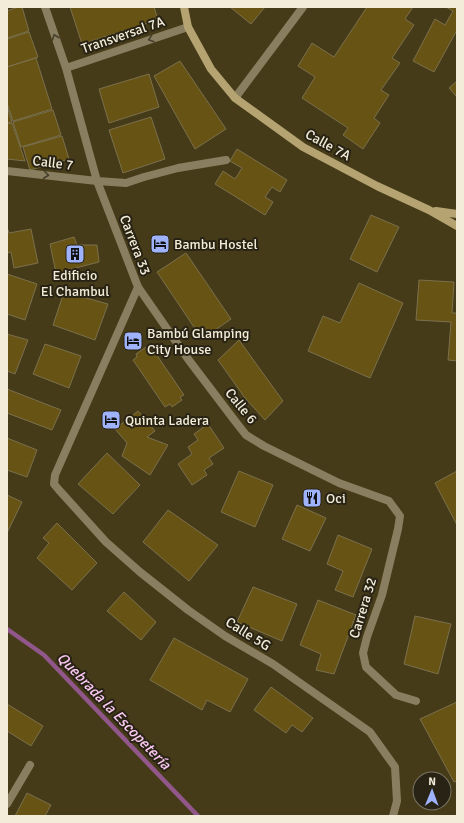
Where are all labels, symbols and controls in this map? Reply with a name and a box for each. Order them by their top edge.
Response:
street label: Transversal 7A [79,13,167,57]
one-way arrow [52,34,60,41]
one-way arrow [148,34,155,43]
street label: Calle 7A [302,126,354,165]
street label: Calle 7 [32,152,74,174]
one-way arrow [43,170,49,179]
street label: Carrera 33 [116,213,154,277]
hotel icon: Bambu Hostel [149,233,171,255]
place label: Bambu Hostel [174,236,258,253]
building icon: Edificio El Chambul [64,243,86,265]
place label: Edificio El Chambul [41,267,109,300]
place label: Bambú Glamping City House [147,325,249,358]
hotel icon: Bambú Glamping City House [122,330,144,352]
street label: Calle 6 [221,385,261,427]
hotel icon: Quinta Ladera [100,409,122,431]
place label: Quinta Ladera [125,412,209,429]
restaurant icon: Oci [301,487,323,509]
place label: Oci [326,490,346,507]
street label: Carrera 32 [346,575,380,641]
street label: Calle 5G [222,614,274,654]
water label: Quebrada la Escopetería [53,649,175,774]
north arrow [412,771,452,811]
text: N [428,775,436,788]

